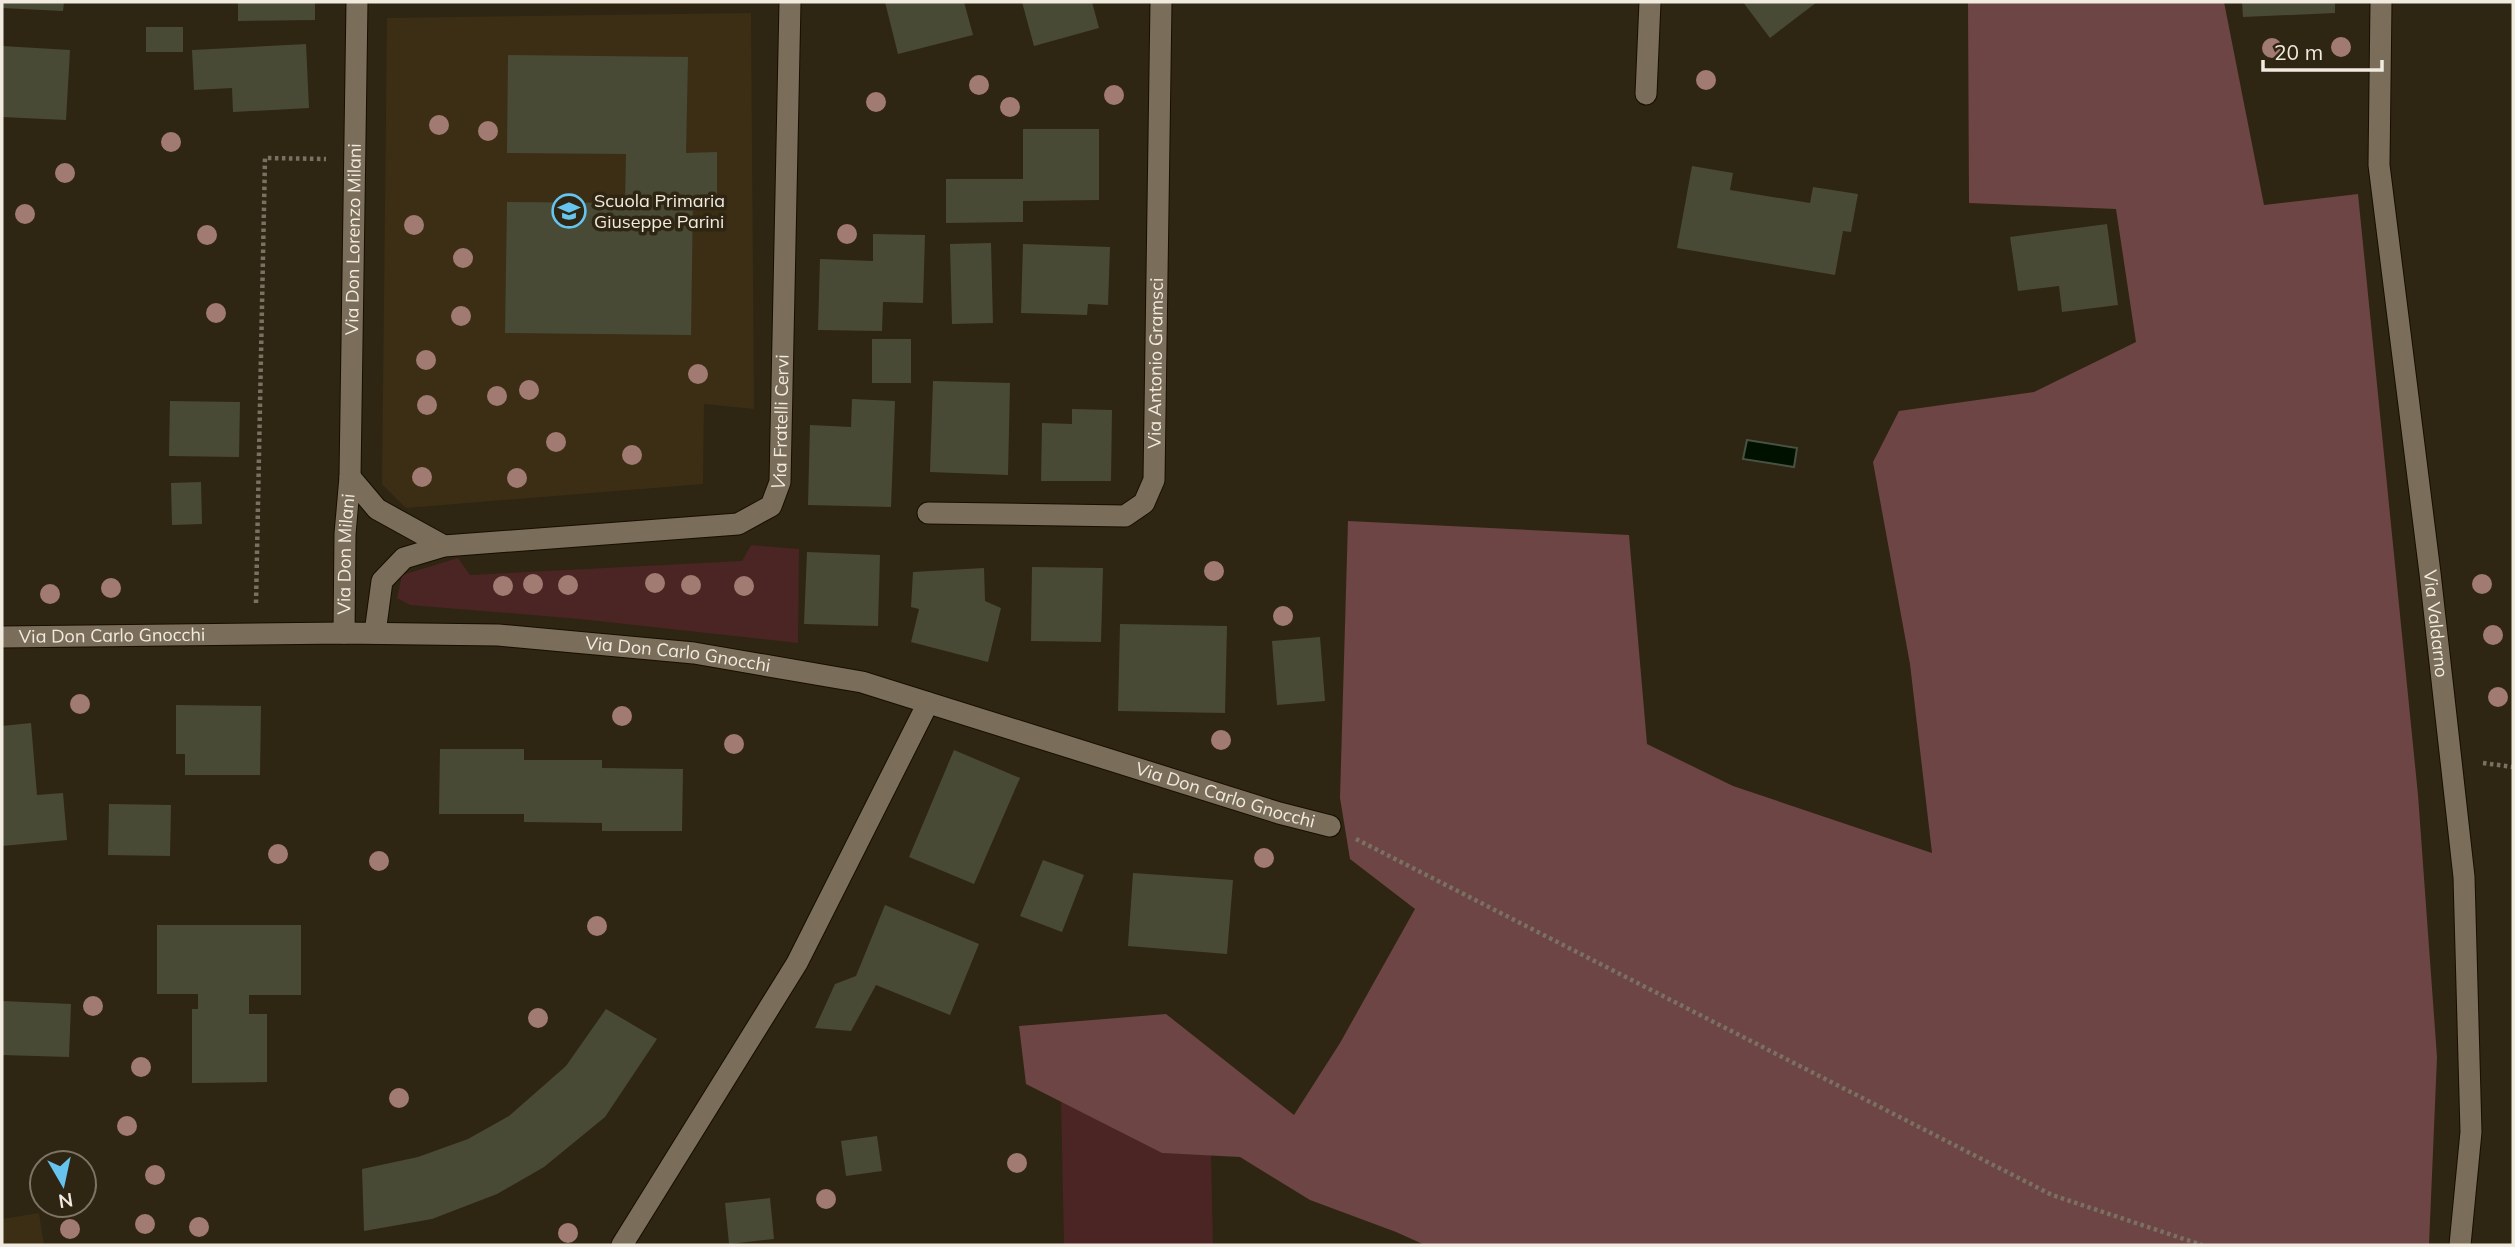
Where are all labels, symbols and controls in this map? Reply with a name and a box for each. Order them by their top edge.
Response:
scale bar [2263,28,2382,72]
text: 20 m [2274,39,2323,65]
street label: Via Don Lorenzo Milani [340,143,366,335]
place label: Scuola Primaria Giuseppe Parini [594,189,725,233]
school or university icon: Scuola Primaria Giuseppe Parini [550,192,588,230]
street label: Via Antonio Gramsci [1142,278,1168,449]
street label: Via Fratelli Cervi [766,354,794,493]
street label: Via Don Milani [332,493,360,615]
street label: Via Valdarno [2419,568,2454,678]
street label: Via Don Carlo Gnocchi [19,623,205,648]
street label: Via Don Carlo Gnocchi [584,631,772,677]
street label: Via Don Carlo Gnocchi [1133,757,1318,833]
north arrow [28,1149,98,1219]
text: N [57,1188,75,1214]

